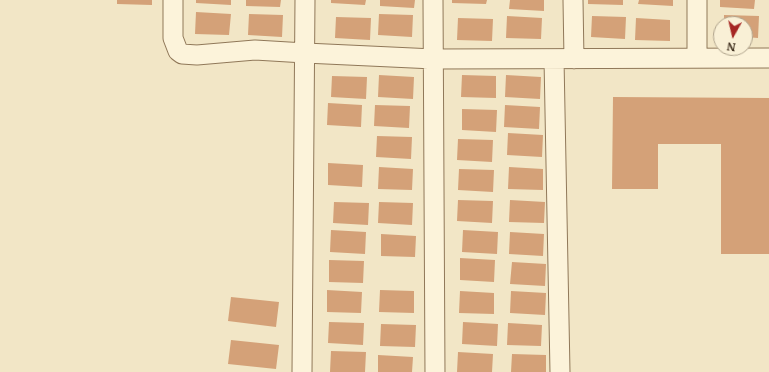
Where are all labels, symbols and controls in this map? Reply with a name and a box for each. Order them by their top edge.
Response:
north arrow [713,16,753,56]
text: N [726,39,737,54]

